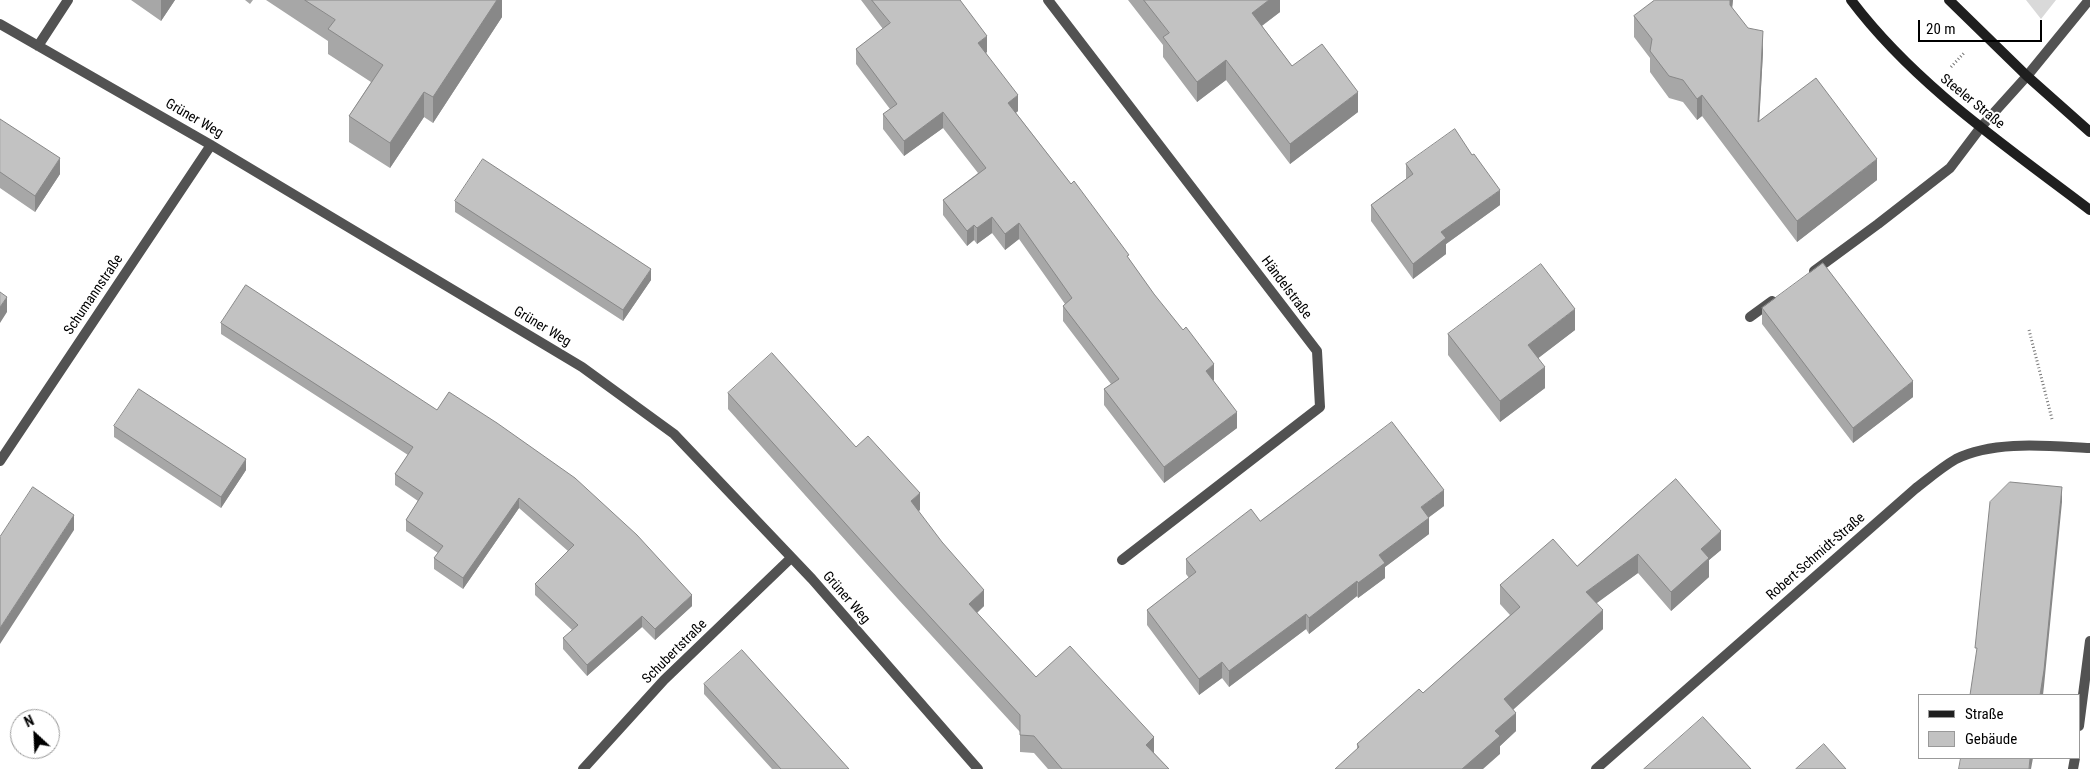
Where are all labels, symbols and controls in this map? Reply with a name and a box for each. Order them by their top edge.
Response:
scale bar [1920,10,2044,42]
text: 20 m [1926,20,1956,38]
street label: Steeler Straße [1937,71,2007,133]
street label: Grüner Weg [162,96,226,142]
street label: Schumannstraße [61,252,127,338]
street label: Händelstraße [1257,253,1315,323]
street label: Grüner Weg [510,303,574,351]
street label: Robert-Schmidt-Straße [1763,510,1869,604]
street label: Grüner Weg [819,568,873,628]
street label: Schubertstraße [639,616,711,688]
legend [1918,694,2080,759]
text: Straße [1965,705,2004,723]
north arrow [10,709,60,759]
text: N [22,712,36,730]
text: Gebäude [1965,730,2017,748]

